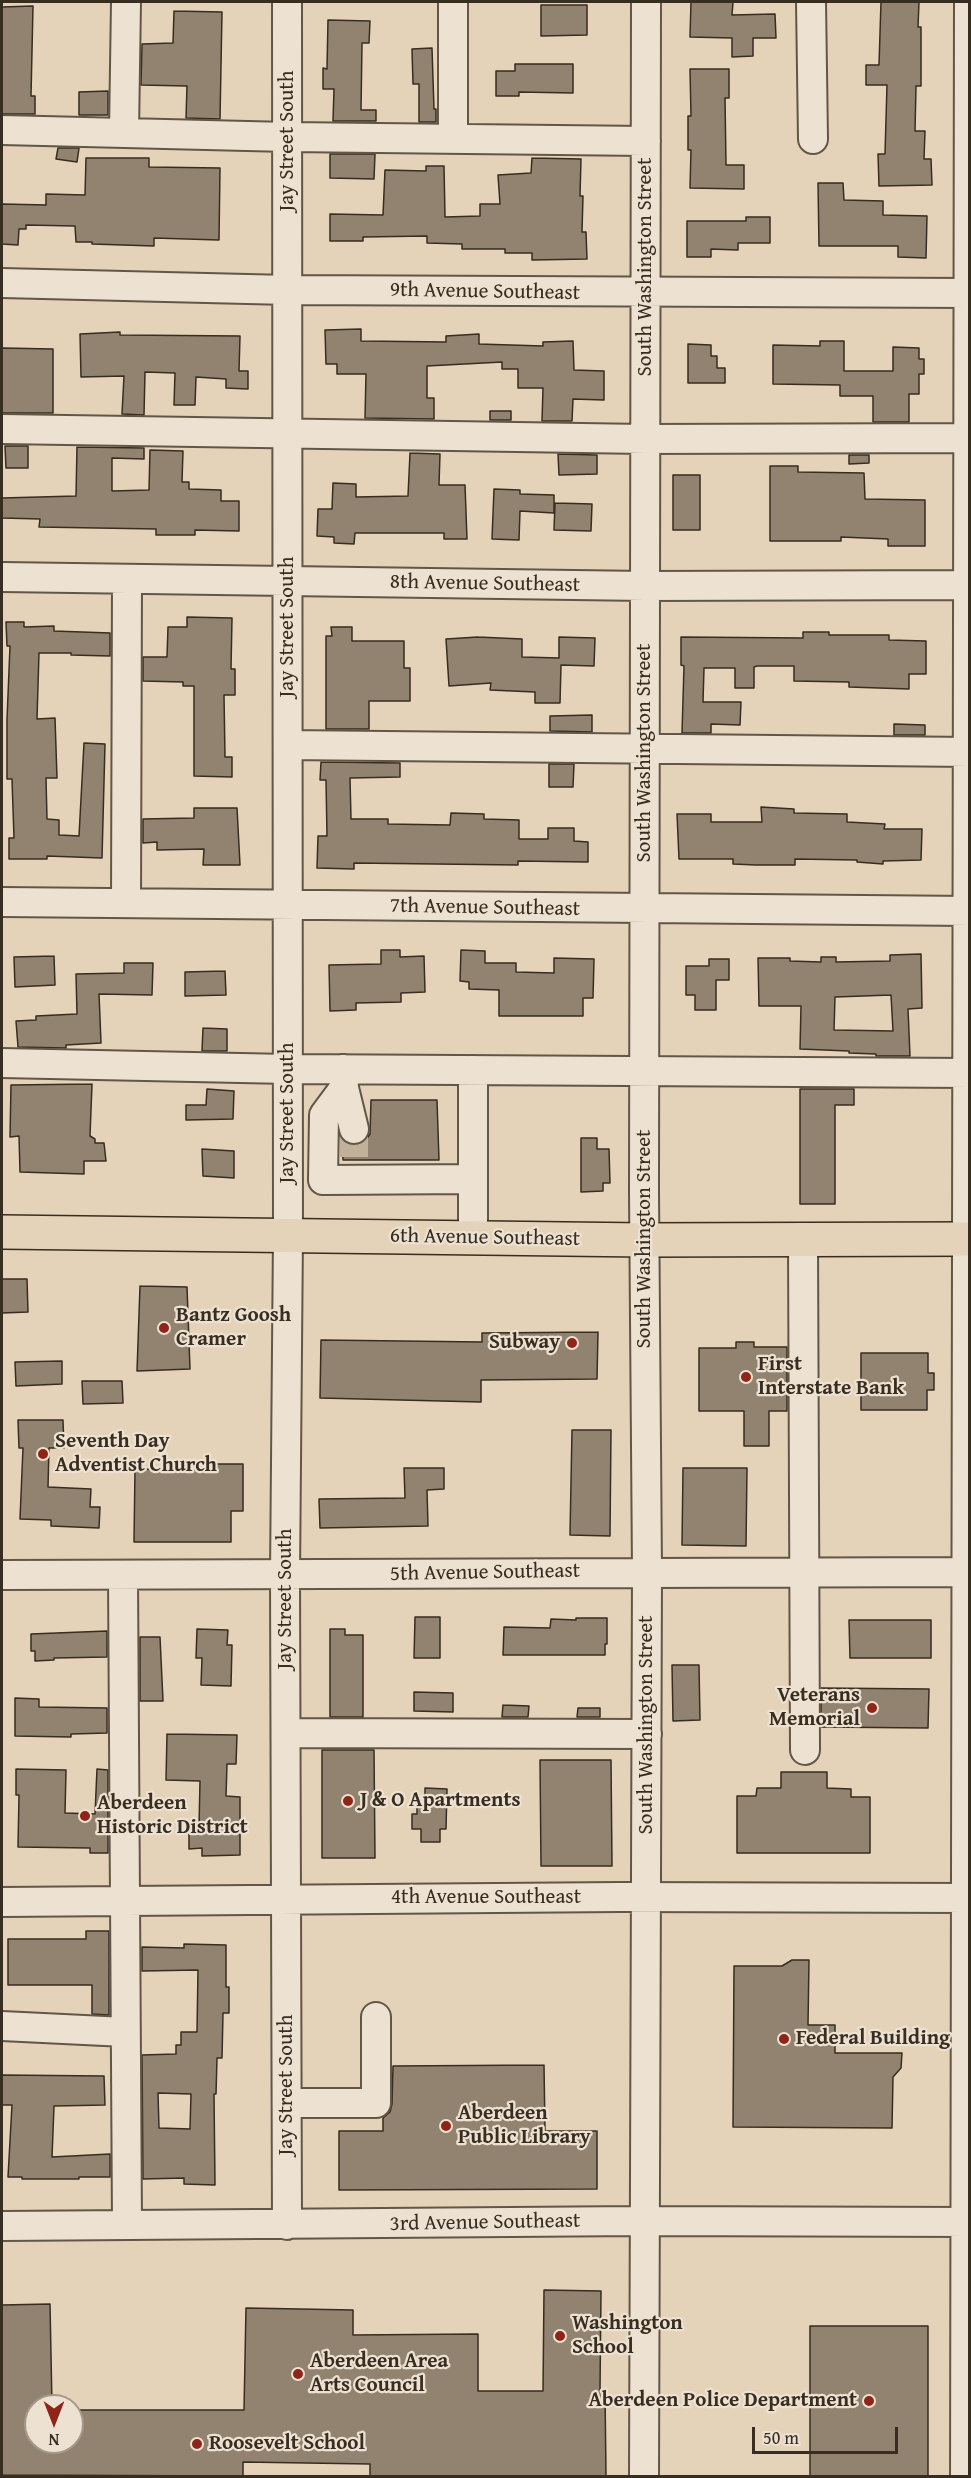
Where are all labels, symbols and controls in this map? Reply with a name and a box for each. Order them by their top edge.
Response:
street label: Jay Street South [275,71,301,211]
street label: South Washington Street [633,157,659,377]
street label: 9th Avenue Southeast [390,278,580,306]
street label: Jay Street South [275,557,301,697]
street label: 8th Avenue Southeast [390,570,580,598]
street label: South Washington Street [632,643,658,863]
street label: 7th Avenue Southeast [390,894,580,922]
street label: Jay Street South [275,1043,301,1183]
street label: South Washington Street [632,1129,658,1349]
street label: 6th Avenue Southeast [390,1224,580,1252]
place label: Bantz Goosh Cramer [176,1303,291,1353]
marker: Bantz Goosh Cramer [157,1321,171,1335]
place label: Subway [489,1330,560,1356]
marker: Subway [565,1336,579,1350]
place label: First Interstate Bank [758,1352,904,1402]
marker: First Interstate Bank [739,1370,753,1384]
place label: Seventh Day Adventist Church [55,1429,217,1479]
marker: Seventh Day Adventist Church [36,1447,50,1461]
street label: Jay Street South [273,1529,299,1669]
street label: 5th Avenue Southeast [390,1559,580,1587]
street label: South Washington Street [634,1615,660,1835]
place label: Veterans Memorial [769,1683,860,1733]
marker: Veterans Memorial [865,1701,879,1715]
place label: J & O Apartments [360,1788,520,1814]
place label: Aberdeen Historic District [97,1791,248,1841]
marker: J & O Apartments [341,1794,355,1808]
marker: Aberdeen Historic District [78,1809,92,1823]
street label: 4th Avenue Southeast [391,1885,581,1911]
street label: Jay Street South [274,2015,300,2155]
place label: Federal Building [796,2026,950,2052]
marker: Federal Building [777,2032,791,2046]
place label: Aberdeen Public Library [458,2101,591,2151]
marker: Aberdeen Public Library [439,2119,453,2133]
street label: 3rd Avenue Southeast [389,2209,581,2237]
place label: Washington School [572,2311,683,2361]
marker: Washington School [553,2329,567,2343]
place label: Aberdeen Area Arts Council [310,2349,448,2399]
marker: Aberdeen Area Arts Council [291,2367,305,2381]
place label: Aberdeen Police Department [589,2388,857,2414]
north arrow [24,2394,84,2454]
marker: Aberdeen Police Department [862,2394,876,2408]
scale bar [755,2415,900,2453]
text: 50 m [763,2424,799,2451]
text: N [49,2428,59,2452]
place label: Roosevelt School [209,2431,365,2457]
marker: Roosevelt School [190,2437,204,2451]

